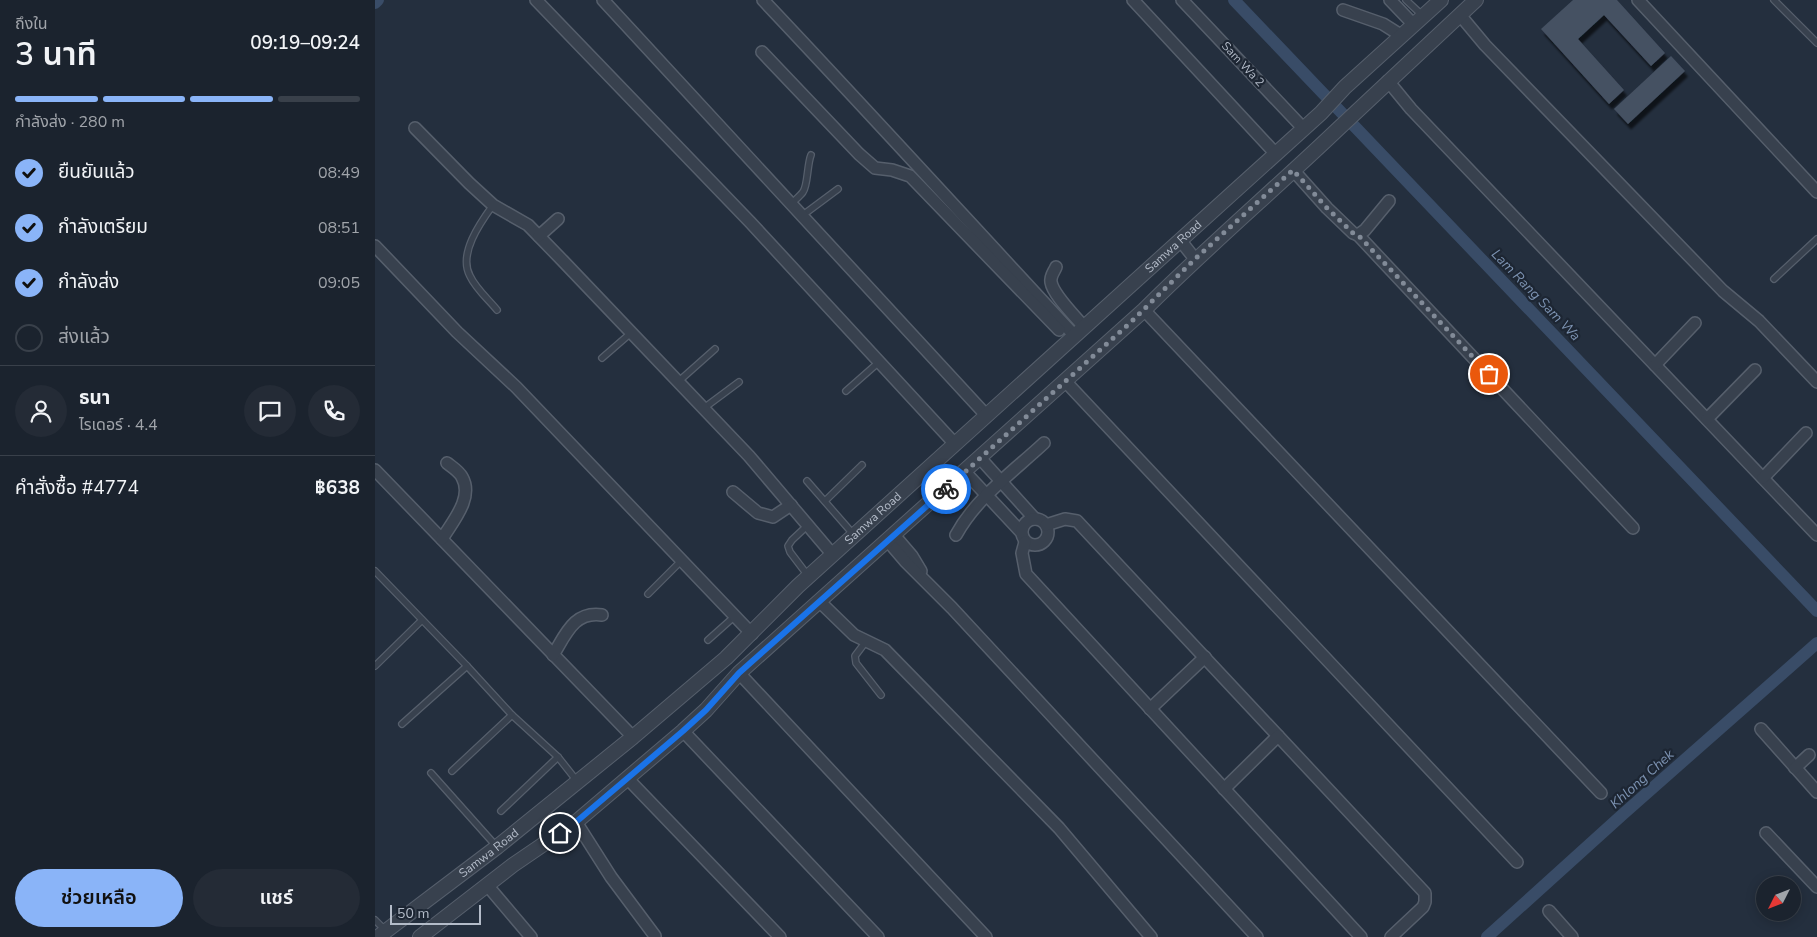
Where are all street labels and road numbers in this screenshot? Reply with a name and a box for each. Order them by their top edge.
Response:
street label: Sam Wa 2 [1218,38,1268,90]
street label: Samwa Road [1141,217,1205,276]
street label: Samwa Road [841,488,905,548]
street label: Samwa Road [456,825,522,881]

